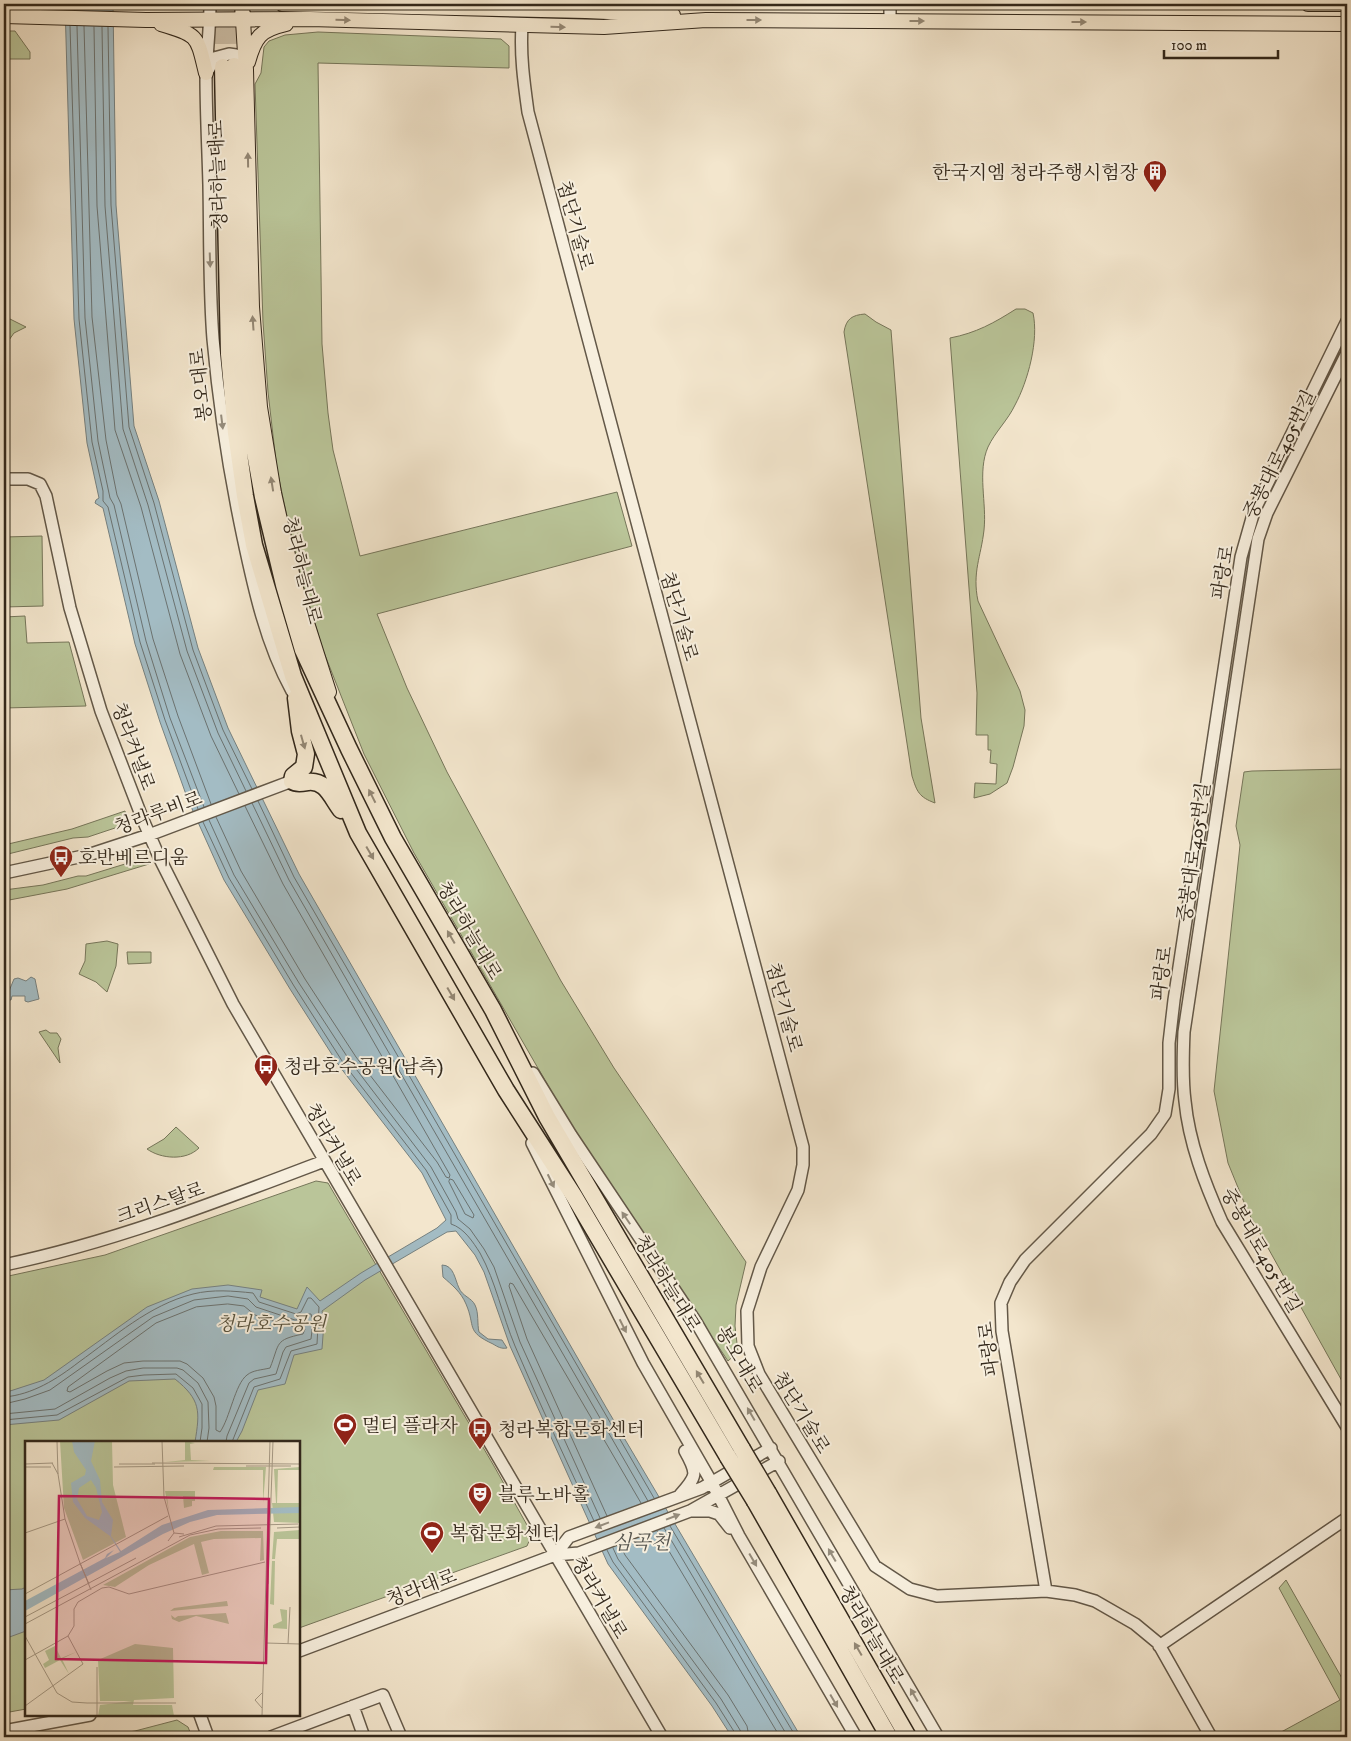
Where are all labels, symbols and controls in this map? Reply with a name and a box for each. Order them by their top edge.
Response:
one-way arrow [747,16,763,24]
one-way arrow [336,17,352,25]
one-way arrow [909,17,925,25]
one-way arrow [1072,18,1088,26]
one-way arrow [550,23,566,31]
scale bar [1164,28,1277,60]
text: 100 m [1171,36,1207,55]
street label: 청라하늘대로 [205,120,232,230]
one-way arrow [244,152,252,168]
building icon: 한국지엠 청라주행시험장 [1142,159,1168,193]
place label: 한국지엠 청라주행시험장 [932,162,1139,185]
street label: 첨단기술로 [552,178,598,273]
one-way arrow [207,252,215,268]
one-way arrow [249,315,257,331]
street label: 봉오대로 [186,347,217,423]
street label: 중봉대로405번길 [1239,386,1322,523]
one-way arrow [218,414,226,430]
one-way arrow [268,476,276,492]
street label: 청라하늘대로 [277,514,326,627]
street label: 파랑로 [1207,543,1240,601]
street label: 첨단기술로 [655,569,702,664]
street label: 청라커낼로 [106,699,159,794]
one-way arrow [299,734,307,749]
street label: 중봉대로405번길 [1173,781,1216,923]
street label: 청라루비로 [111,787,206,840]
one-way arrow [368,788,376,803]
bus stop icon: 호반베르디움 [48,844,74,878]
place label: 호반베르디움 [78,847,188,870]
one-way arrow [365,847,374,860]
street label: 청라하늘대로 [431,877,506,984]
one-way arrow [447,931,456,944]
street label: 파랑로 [1147,944,1178,1002]
street label: 첨단기술로 [761,960,807,1055]
one-way arrow [446,988,455,1001]
bus stop icon: 청라호수공원(남측) [253,1053,279,1087]
place label: 청라호수공원(남측) [284,1056,444,1079]
street label: 청라커낼로 [300,1099,366,1190]
one-way arrow [547,1174,555,1188]
street label: 크리스탈로 [113,1178,208,1229]
street label: 중봉대로405번길 [1216,1184,1306,1317]
one-way arrow [621,1211,631,1224]
street label: 청라하늘대로 [628,1231,705,1337]
park label: 청라호수공원 [216,1313,328,1336]
one-way arrow [619,1319,627,1333]
street label: 파랑로 [975,1320,1004,1378]
street label: 봉오대로 [710,1322,767,1397]
street label: 첨단기술로 [767,1368,834,1458]
one-way arrow [695,1370,704,1383]
one-way arrow [746,1407,755,1421]
sports icon: 멀티 플라자 [332,1412,358,1446]
place label: 멀티 플라자 [362,1415,458,1438]
bus stop icon: 청라복합문화센터 [467,1416,493,1450]
place label: 청라복합문화센터 [498,1419,645,1442]
inset map [25,1441,300,1716]
theatre icon: 블루노바홀 [467,1481,493,1515]
place label: 블루노바홀 [498,1484,590,1507]
one-way arrow [666,1513,681,1521]
sports icon: 복합문화센터 [419,1520,445,1554]
one-way arrow [594,1521,609,1529]
place label: 복합문화센터 [450,1523,560,1546]
water label: 심곡천 [612,1531,672,1556]
one-way arrow [828,1547,836,1562]
street label: 청라커낼로 [566,1552,632,1643]
one-way arrow [749,1553,757,1567]
street label: 청라대로 [383,1565,460,1612]
street label: 청라하늘대로 [833,1581,908,1688]
one-way arrow [854,1642,862,1657]
one-way arrow [909,1689,918,1702]
one-way arrow [830,1694,839,1707]

